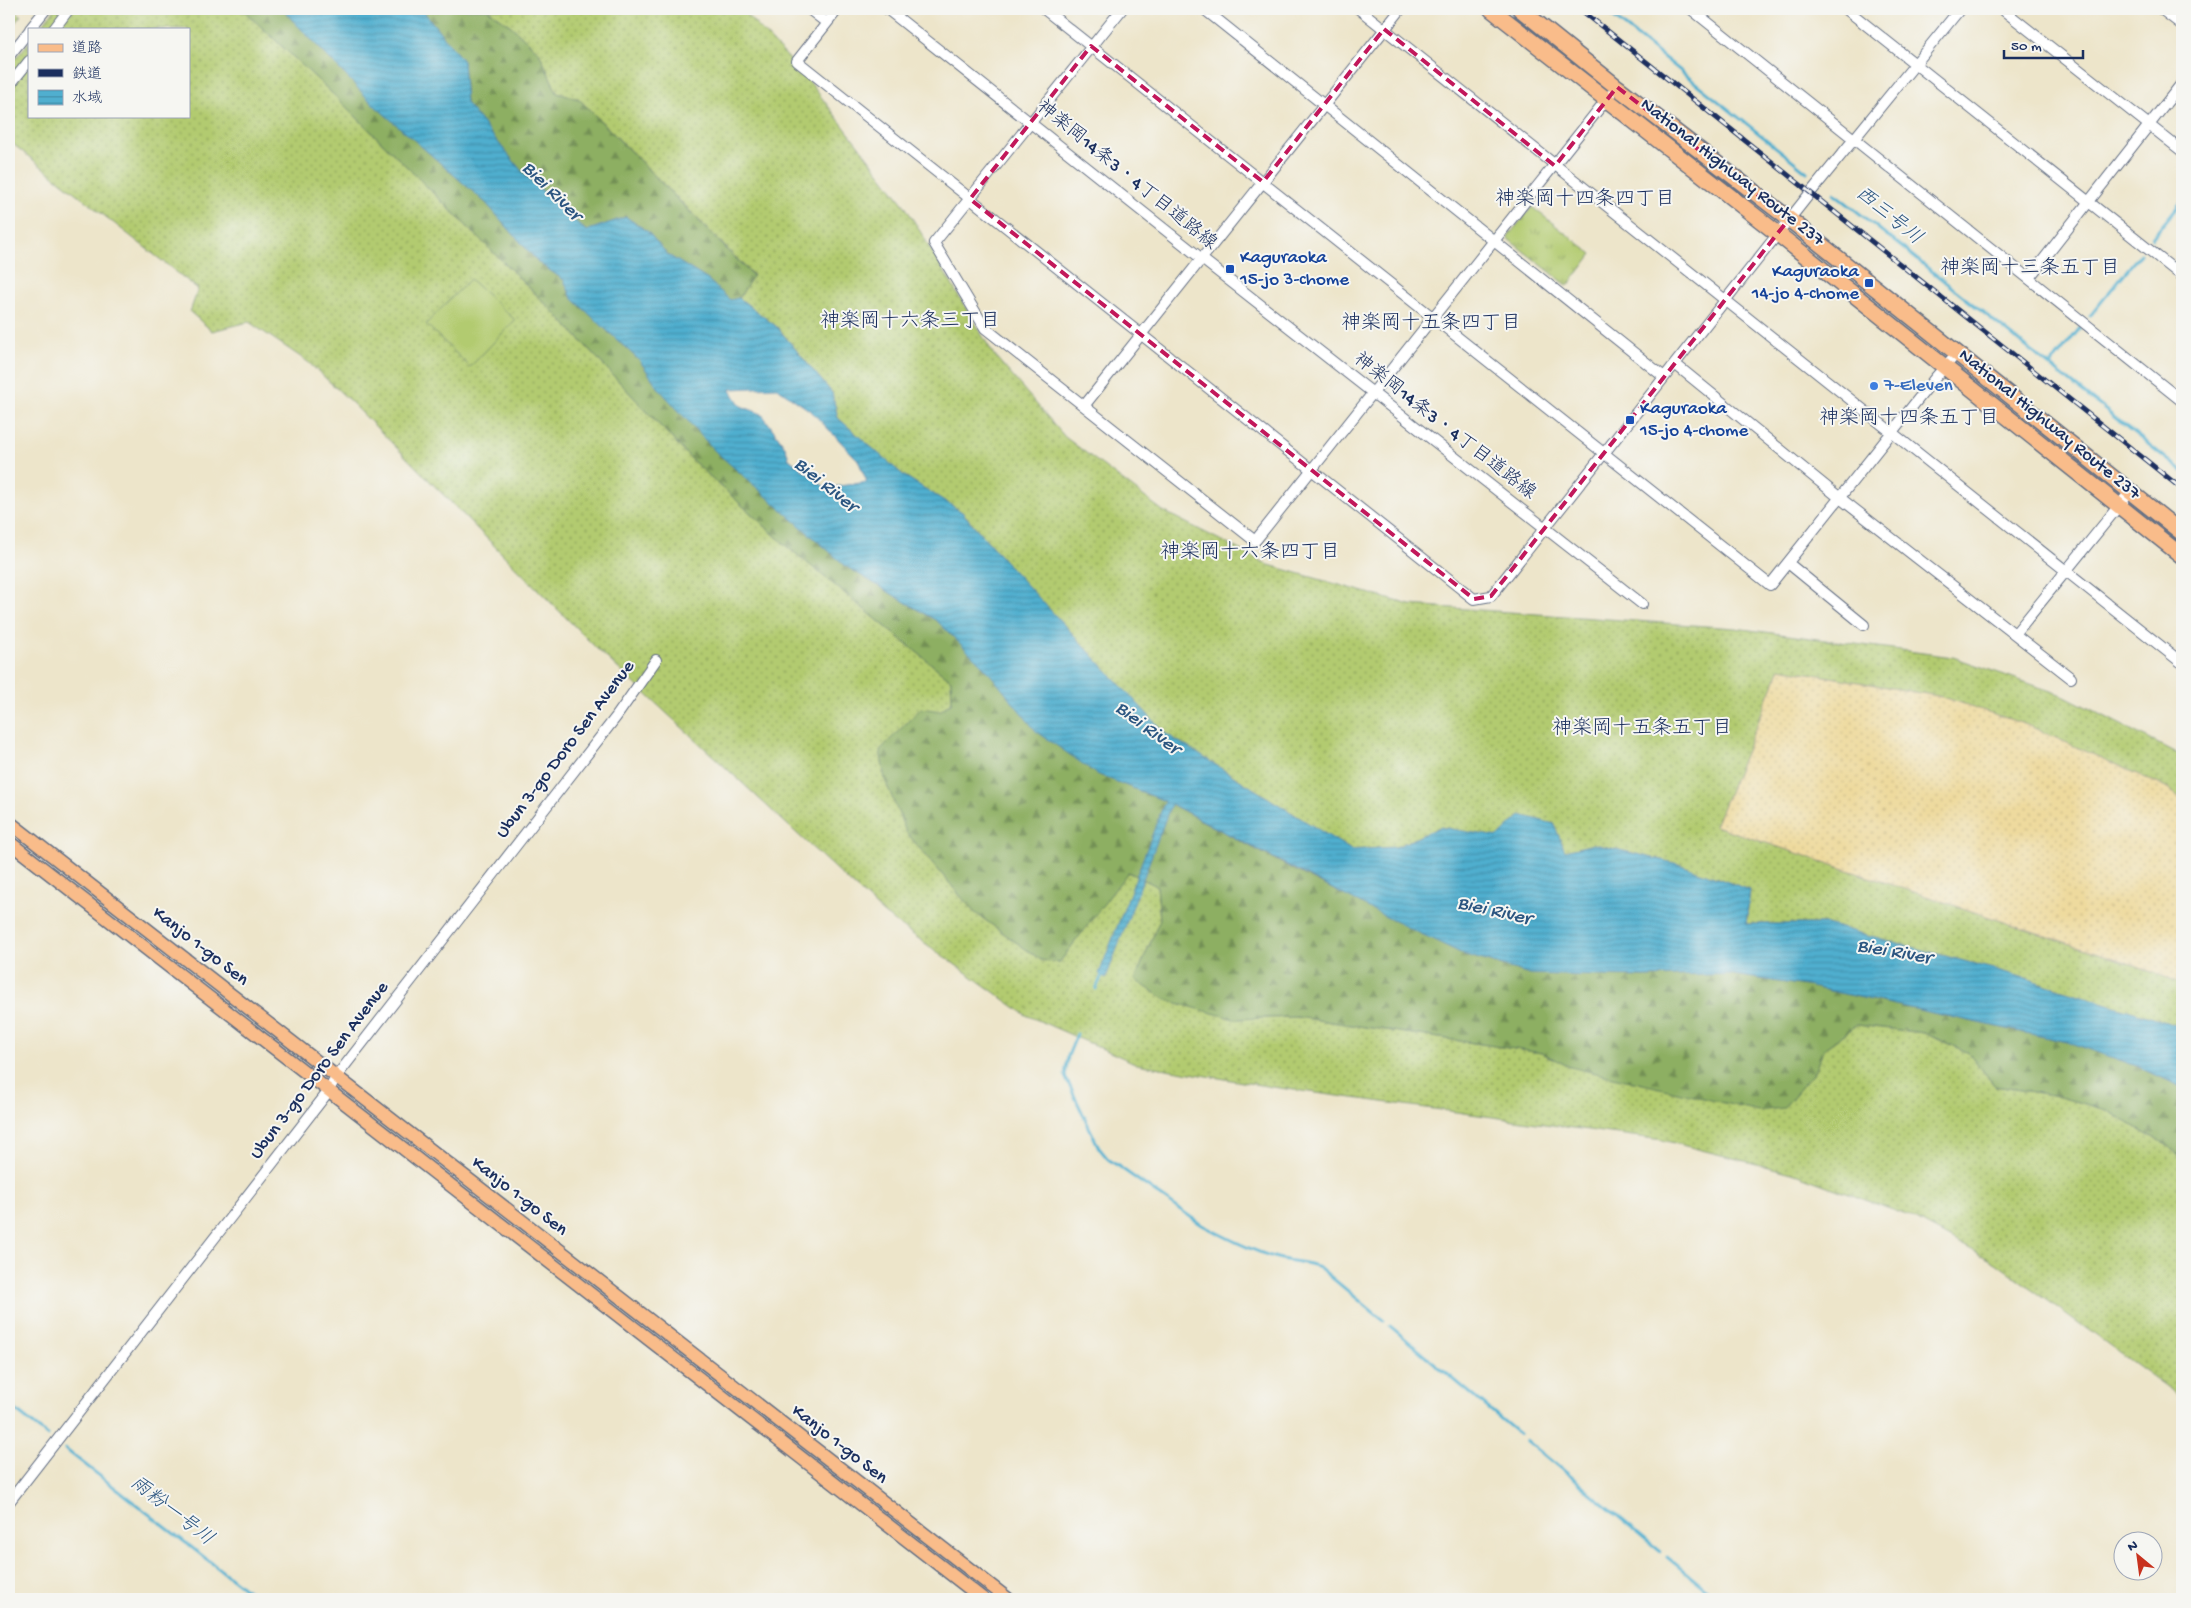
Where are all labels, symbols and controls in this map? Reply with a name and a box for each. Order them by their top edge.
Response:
legend [28,28,190,118]
scale bar [2004,28,2082,60]
text: 50 m [2011,38,2042,56]
text: 道路 [72,40,102,58]
text: 鉄道 [72,66,102,84]
text: 水域 [72,89,102,108]
street label: National Highway Route 237 [1635,94,1830,253]
street label: 神楽岡14条3・4丁目道路線 [1031,95,1221,256]
water label: Biei River [516,157,588,229]
water label: 西三号川 [1850,182,1927,251]
district label: 神楽岡十四条四丁目 [1495,187,1675,212]
place label: Kaguraoka 15-jo 3-chome [1239,247,1349,292]
district label: 神楽岡十三条五丁目 [1940,256,2120,281]
place label: Kaguraoka 14-jo 4-chome [1751,261,1860,306]
marker: Kaguraoka 15-jo 3-chome [1224,263,1236,275]
marker: Kaguraoka 14-jo 4-chome [1863,277,1875,289]
district label: 神楽岡十六条三丁目 [820,309,1000,334]
district label: 神楽岡十五条四丁目 [1341,311,1521,336]
street label: National Highway Route 237 [1953,344,2146,506]
street label: 神楽岡14条3・4丁目道路線 [1348,348,1541,505]
place label: 7-Eleven [1883,375,1953,398]
marker: 7-Eleven [1868,380,1880,392]
place label: Kaguraoka 15-jo 4-chome [1639,398,1748,443]
district label: 神楽岡十四条五丁目 [1819,406,1999,431]
marker: Kaguraoka 15-jo 4-chome [1624,414,1636,426]
water label: Biei River [789,453,864,521]
district label: 神楽岡十六条四丁目 [1160,540,1340,565]
street label: Ubun 3-go Doro Sen Avenue [491,656,641,844]
water label: Biei River [1110,697,1187,763]
district label: 神楽岡十五条五丁目 [1552,716,1732,741]
water label: Biei River [1455,892,1537,933]
street label: Kanjo 1-go Sen [147,902,253,992]
water label: Biei River [1855,935,1937,972]
street label: Ubun 3-go Doro Sen Avenue [245,977,395,1165]
street label: Kanjo 1-go Sen [466,1152,572,1242]
street label: Kanjo 1-go Sen [786,1400,892,1490]
water label: 雨粉一号川 [125,1471,218,1552]
north arrow [2114,1530,2164,1580]
text: N [2125,1537,2141,1556]

